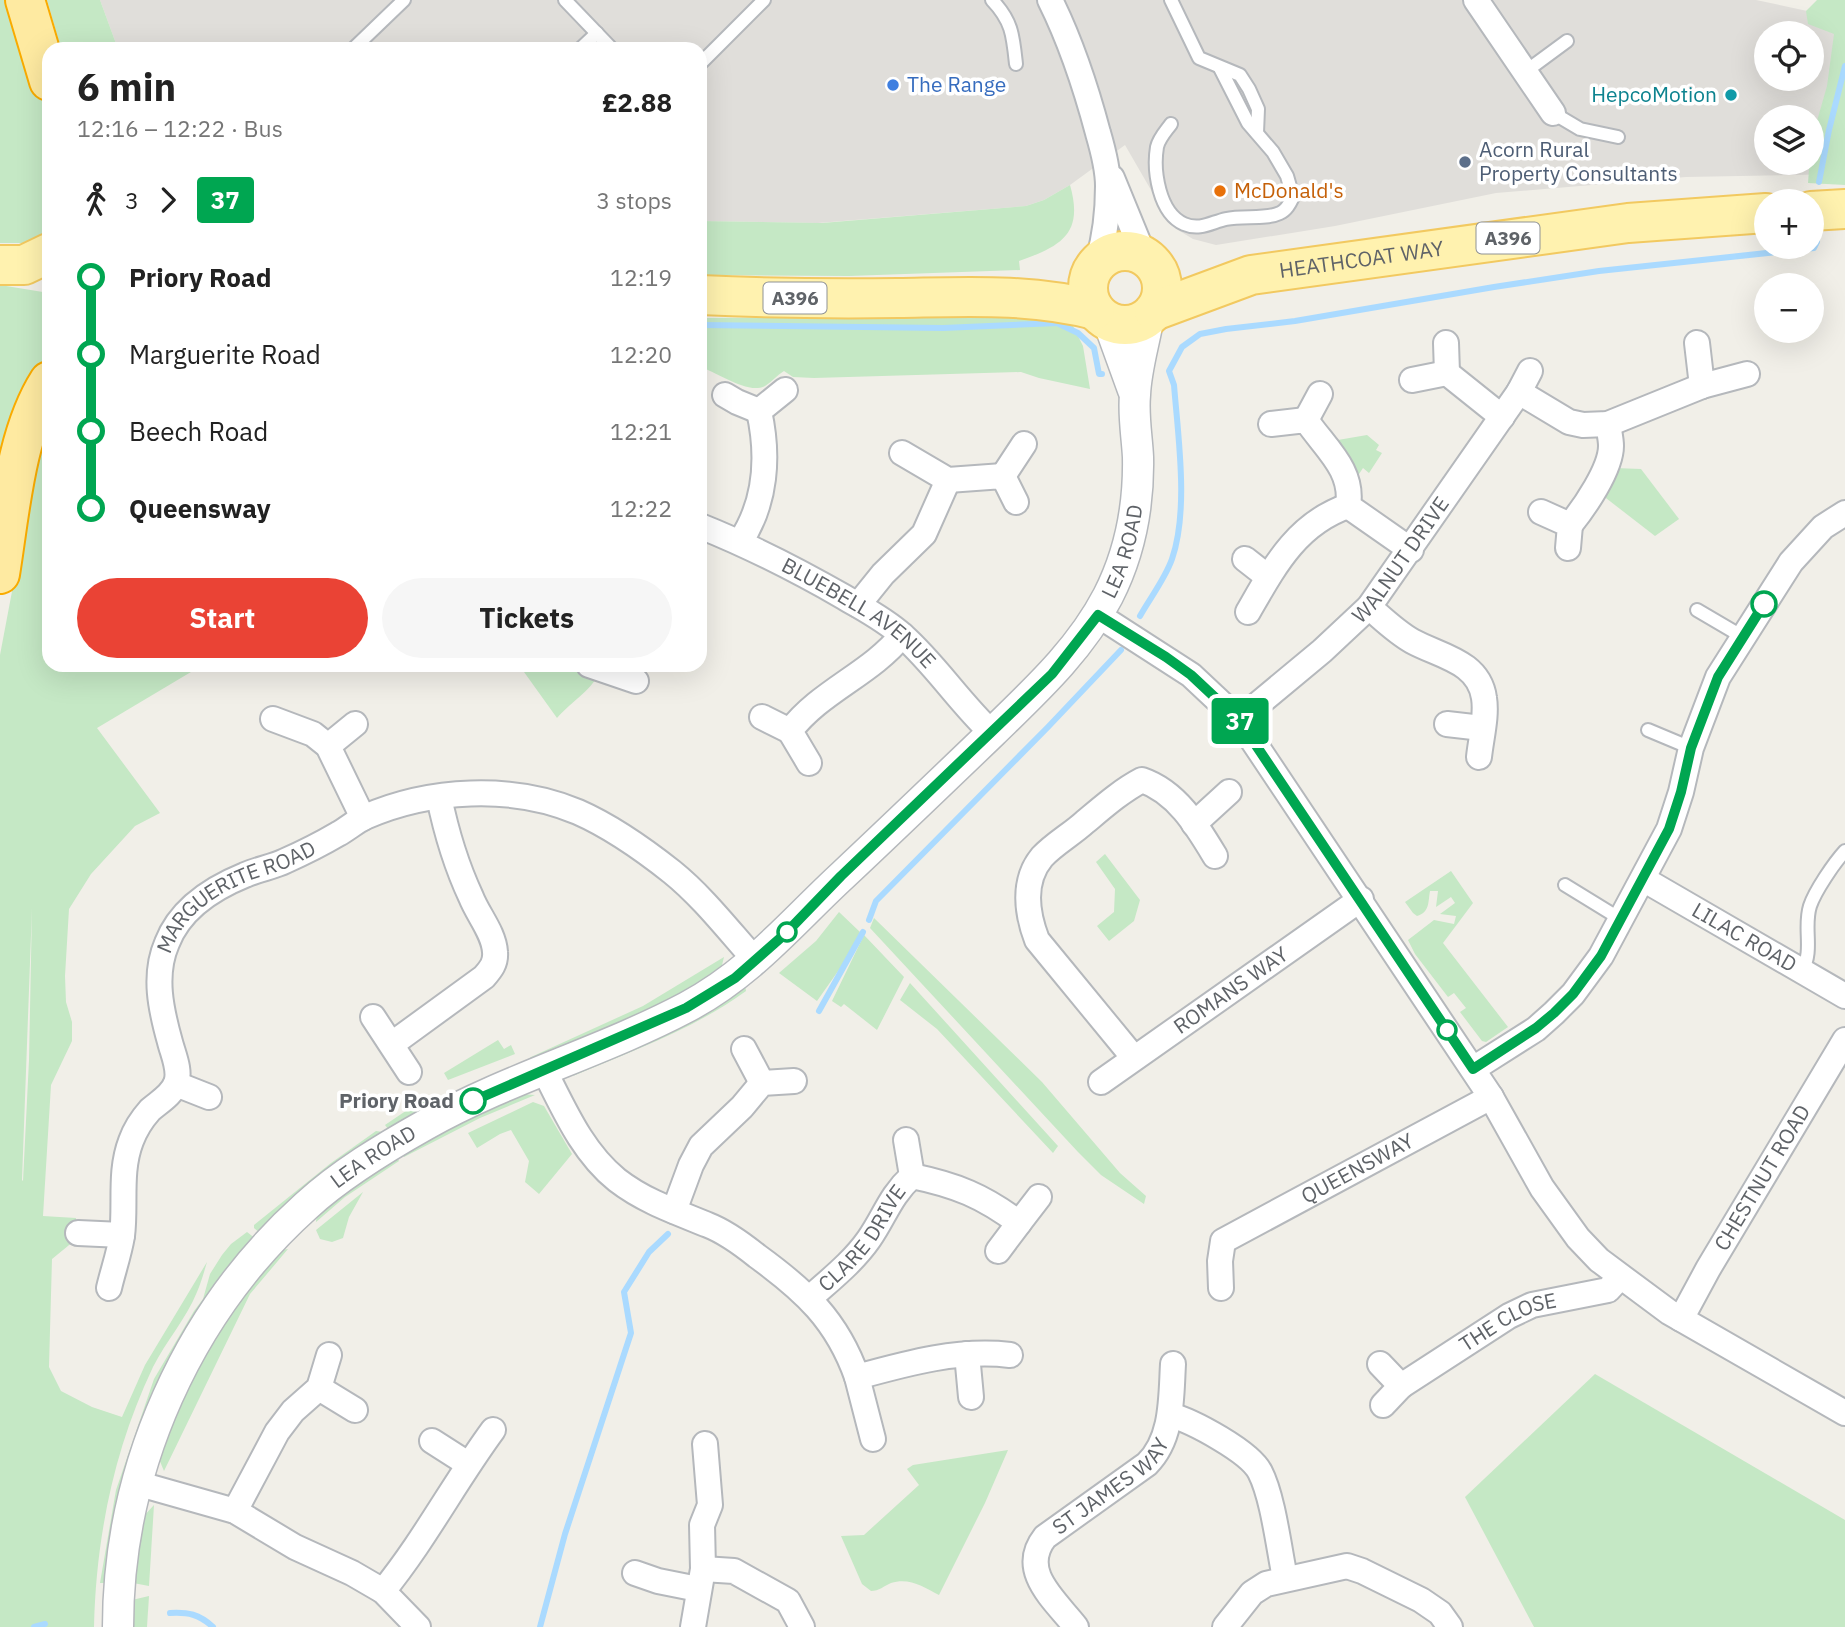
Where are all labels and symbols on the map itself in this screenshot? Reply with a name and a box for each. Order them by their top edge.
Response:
place label: The Range [907,70,1006,98]
marker: The Range [885,77,901,93]
place label: HepcoMotion [1591,80,1717,108]
marker: HepcoMotion [1723,87,1739,103]
place label: Acorn Rural Property Consultants [1479,135,1678,187]
marker: Acorn Rural Property Consultants [1457,154,1473,170]
place label: McDonald's [1234,176,1344,204]
marker: McDonald's [1212,183,1228,199]
road number: A396 [1476,222,1540,254]
street label: HEATHCOAT WAY [1277,233,1446,284]
road number: A396 [764,282,826,314]
street label: WALNUT DRIVE [1345,491,1455,629]
street label: LEA ROAD [1094,503,1149,603]
street label: BLUEBELL AVENUE [777,551,943,674]
unlabelled marker [1751,591,1777,617]
line badge: 37 [1208,698,1272,744]
street label: MARGUERITE ROAD [149,834,320,957]
street label: LILAC ROAD [1687,895,1802,978]
unlabelled marker [777,922,797,942]
street label: ROMANS WAY [1168,939,1294,1040]
unlabelled marker [1437,1020,1457,1040]
place label: Priory Road [339,1086,454,1114]
marker: Priory Road [460,1088,486,1114]
street label: CHESTNUT ROAD [1707,1099,1816,1256]
street label: LEA ROAD [324,1118,421,1194]
street label: QUEENSWAY [1296,1126,1419,1210]
street label: CLARE DRIVE [812,1178,911,1297]
street label: THE CLOSE [1454,1286,1559,1358]
street label: ST JAMES WAY [1046,1432,1175,1540]

